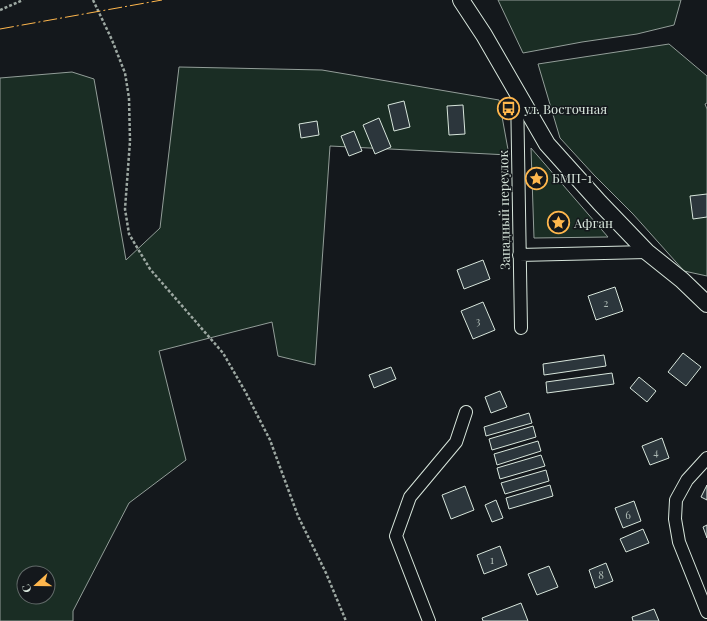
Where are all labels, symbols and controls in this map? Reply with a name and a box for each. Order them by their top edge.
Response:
bus stop icon: ул. Восточная [495,96,521,122]
place label: ул. Восточная [523,100,607,117]
street label: Западный переулок [494,150,513,270]
place icon: БМП-1 [524,165,550,191]
place label: БМП-1 [552,169,592,186]
place icon: Афган [546,210,572,236]
place label: Афган [573,214,613,231]
house number: 2 [603,295,609,310]
house number: 3 [476,313,481,328]
house number: 4 [653,444,659,459]
house number: 6 [625,507,631,522]
house number: 1 [490,552,494,567]
north arrow [16,565,56,605]
house number: 8 [598,567,604,582]
text: С [18,582,35,595]

